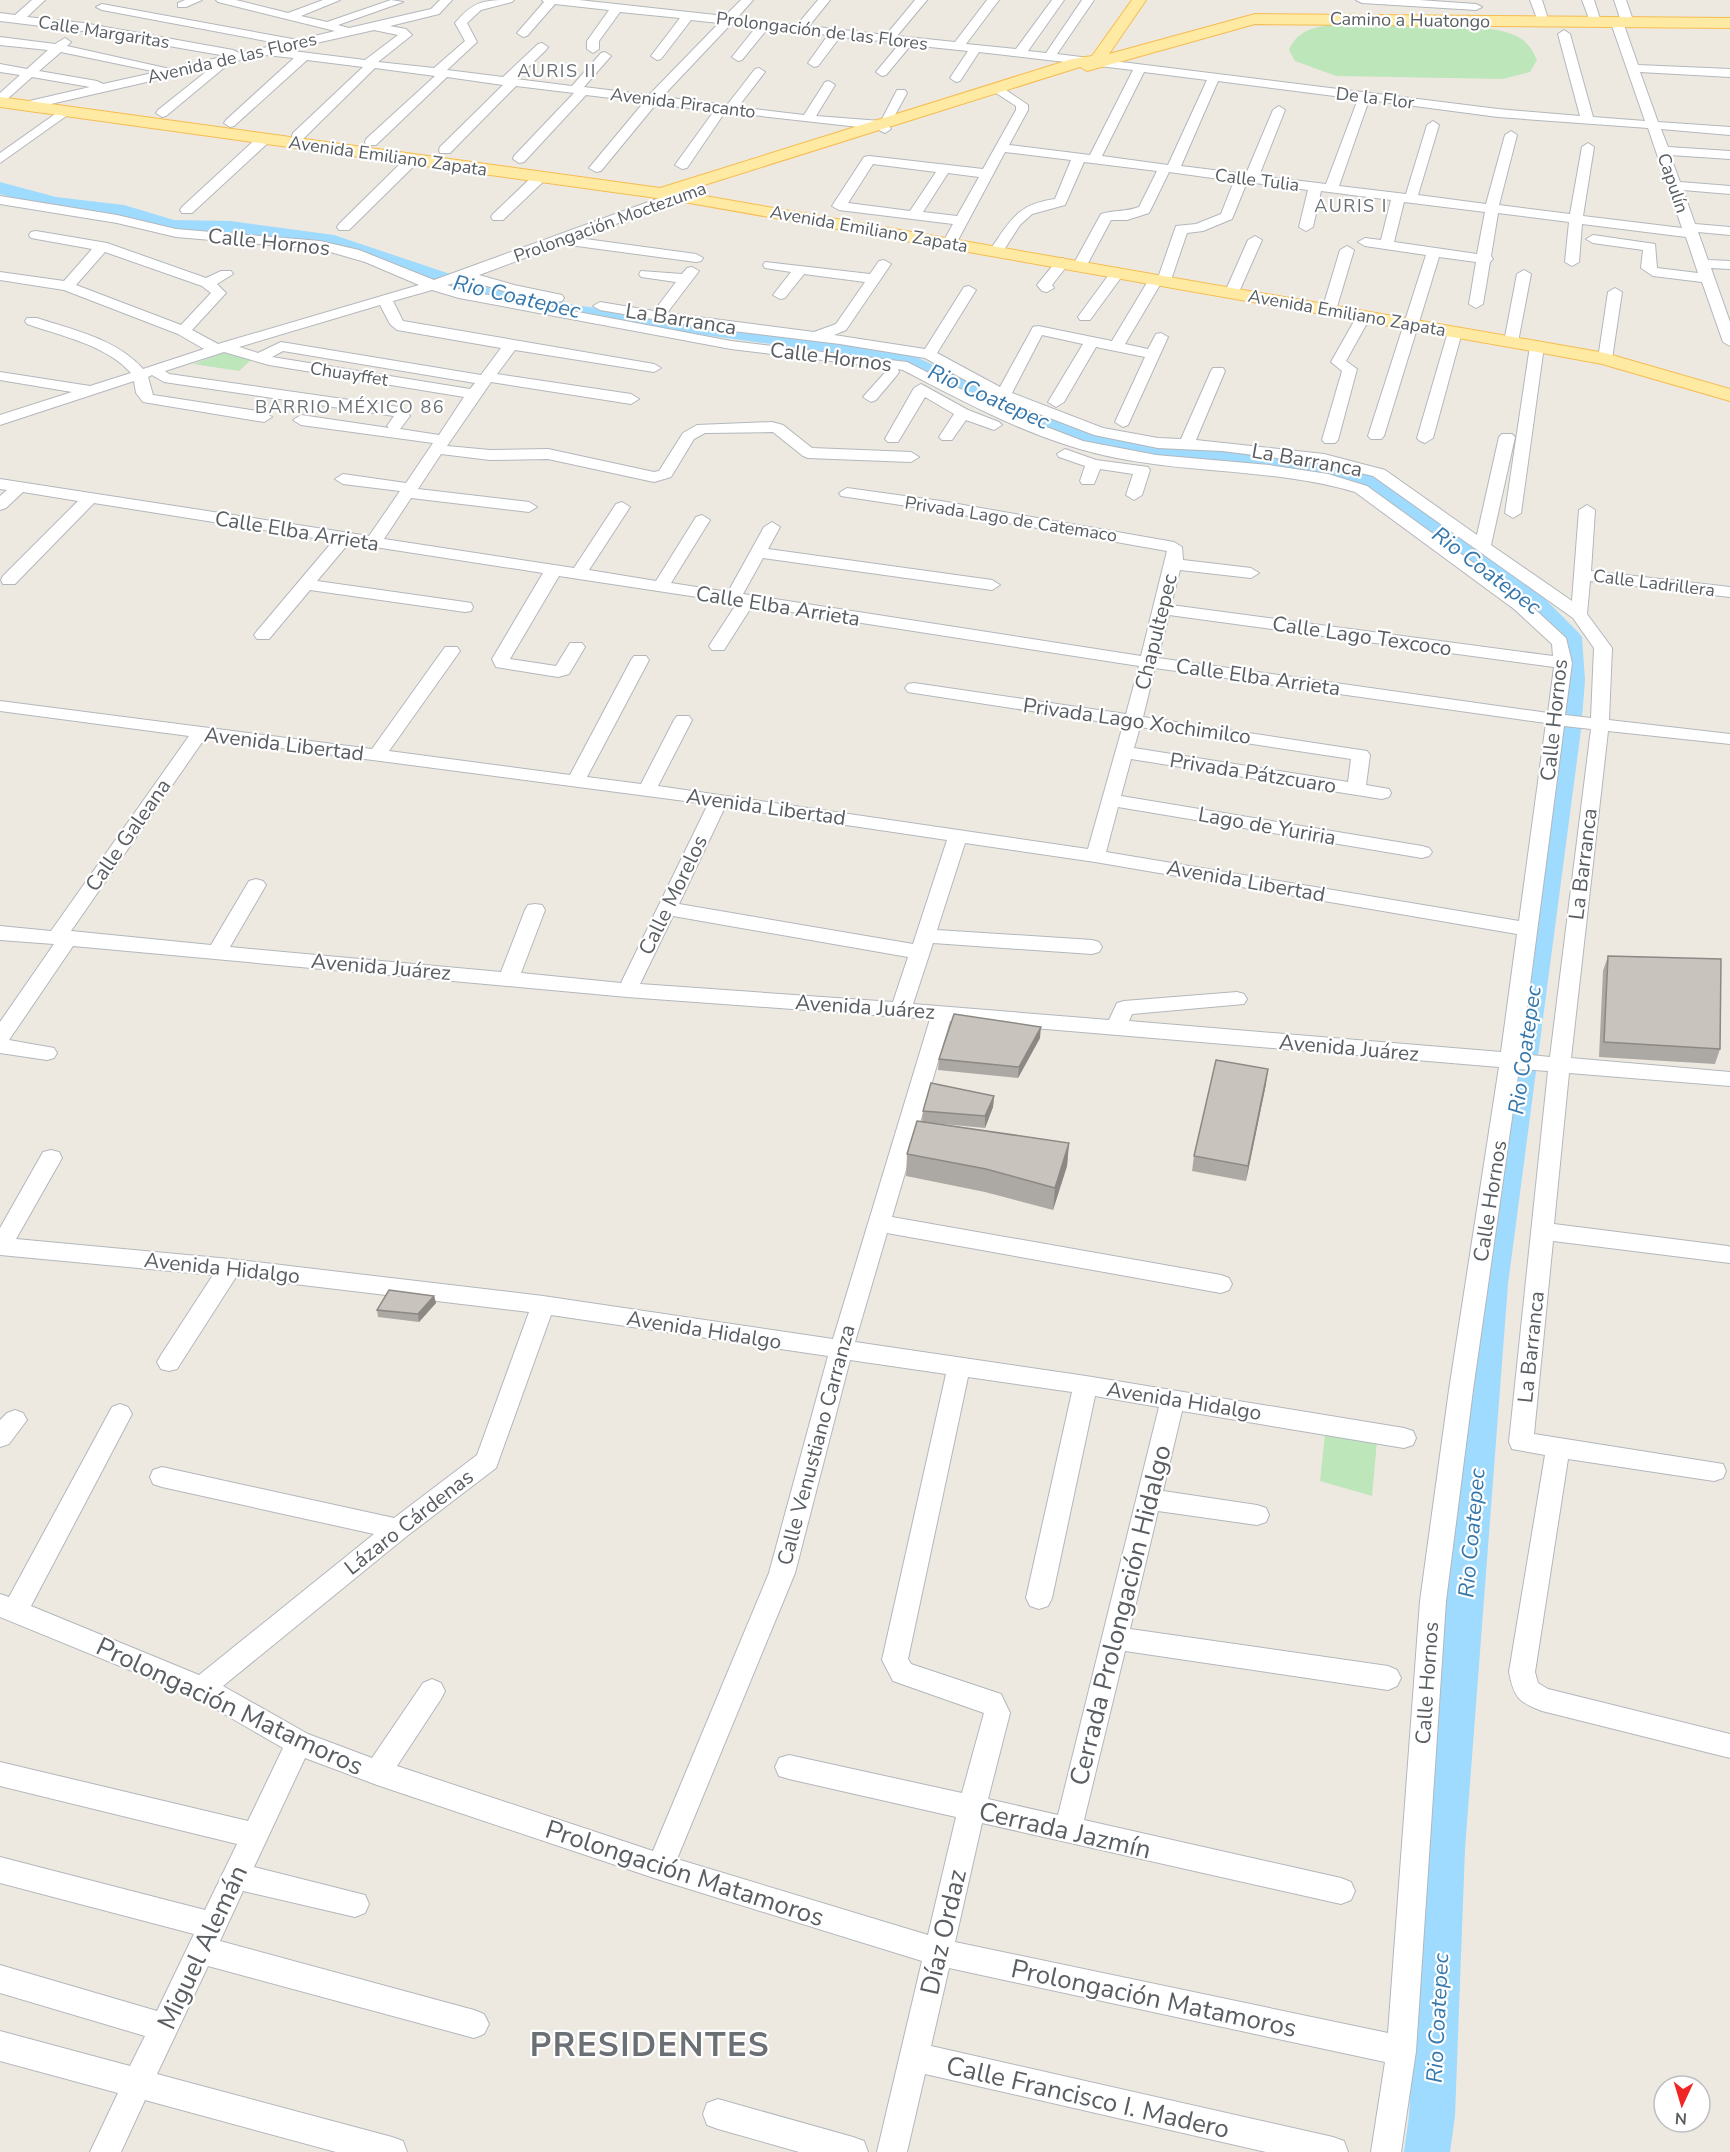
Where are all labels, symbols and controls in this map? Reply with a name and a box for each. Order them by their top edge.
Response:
street label: Prolongación de las Flores [715,6,929,56]
street label: Camino a Huatongo [1330,7,1490,33]
street label: Calle Margaritas [37,10,171,54]
street label: Avenida de las Flores [145,27,319,89]
district label: AURIS II [517,59,597,83]
street label: De la Flor [1335,81,1416,115]
street label: Avenida Piracanto [609,82,757,124]
street label: Avenida Emiliano Zapata [287,130,489,182]
street label: Capulín [1652,150,1694,216]
street label: Calle Tulia [1213,163,1301,197]
street label: Prolongación Moctezuma [510,176,710,268]
district label: AURIS I [1314,194,1388,218]
street label: Avenida Emiliano Zapata [768,200,970,258]
street label: Calle Hornos [207,222,331,262]
water label: Rio Coatepec [450,268,584,326]
street label: Avenida Emiliano Zapata [1246,284,1448,342]
street label: La Barranca [623,296,739,342]
street label: Calle Hornos [768,336,894,378]
street label: Chuayffet [308,356,390,392]
water label: Rio Coatepec [923,357,1055,437]
district label: BARRIO MÉXICO 86 [255,395,445,419]
street label: La Barranca [1249,436,1365,484]
street label: Privada Lago de Catemaco [903,490,1119,548]
street label: Calle Elba Arrieta [213,504,381,558]
water label: Rio Coatepec [1426,520,1548,622]
street label: Calle Ladrillera [1592,564,1716,602]
street label: Chapultepec [1128,571,1184,693]
street label: Calle Elba Arrieta [694,579,862,633]
street label: Calle Lago Texcoco [1270,610,1454,662]
street label: Calle Elba Arrieta [1174,652,1342,702]
street label: Calle Hornos [1534,658,1574,782]
street label: Privada Lago Xochimilco [1021,691,1253,751]
street label: Avenida Libertad [203,720,365,768]
street label: Privada Pátzcuaro [1168,746,1338,800]
street label: Calle Galeana [79,773,177,897]
street label: Avenida Libertad [685,782,847,832]
street label: Lago de Yuriria [1196,800,1338,852]
street label: La Barranca [1562,807,1604,921]
street label: Calle Morelos [632,830,714,960]
street label: Avenida Libertad [1164,853,1328,909]
street label: Avenida Juárez [310,947,452,987]
water label: Rio Coatepec [1501,983,1549,1116]
street label: Avenida Juárez [794,988,936,1026]
street label: Avenida Juárez [1278,1028,1420,1068]
street label: Calle Hornos [1467,1138,1513,1264]
street label: Avenida Hidalgo [143,1246,301,1290]
street label: La Barranca [1511,1290,1551,1404]
street label: Avenida Hidalgo [625,1304,783,1356]
street label: Calle Venustiano Carranza [770,1322,862,1568]
street label: Avenida Hidalgo [1105,1375,1263,1427]
street label: Cerrada Prolongación Hidalgo [1061,1441,1180,1789]
street label: Lázaro Cárdenas [339,1463,479,1581]
water label: Rio Coatepec [1451,1466,1493,1599]
street label: Calle Hornos [1409,1621,1445,1745]
street label: Prolongación Matamoros [90,1629,369,1784]
street label: Cerrada Jazmín [975,1794,1154,1867]
street label: Prolongación Matamoros [541,1812,829,1935]
street label: Miguel Alemán [149,1859,256,2035]
street label: Díaz Ordaz [912,1866,975,1998]
street label: Prolongación Matamoros [1008,1951,1300,2046]
water label: Rio Coatepec [1420,1952,1456,2084]
district label: PRESIDENTES [530,2023,770,2068]
street label: Calle Francisco I. Madero [943,2048,1233,2147]
north arrow [1652,2074,1712,2134]
text: N [1674,2107,1688,2129]

